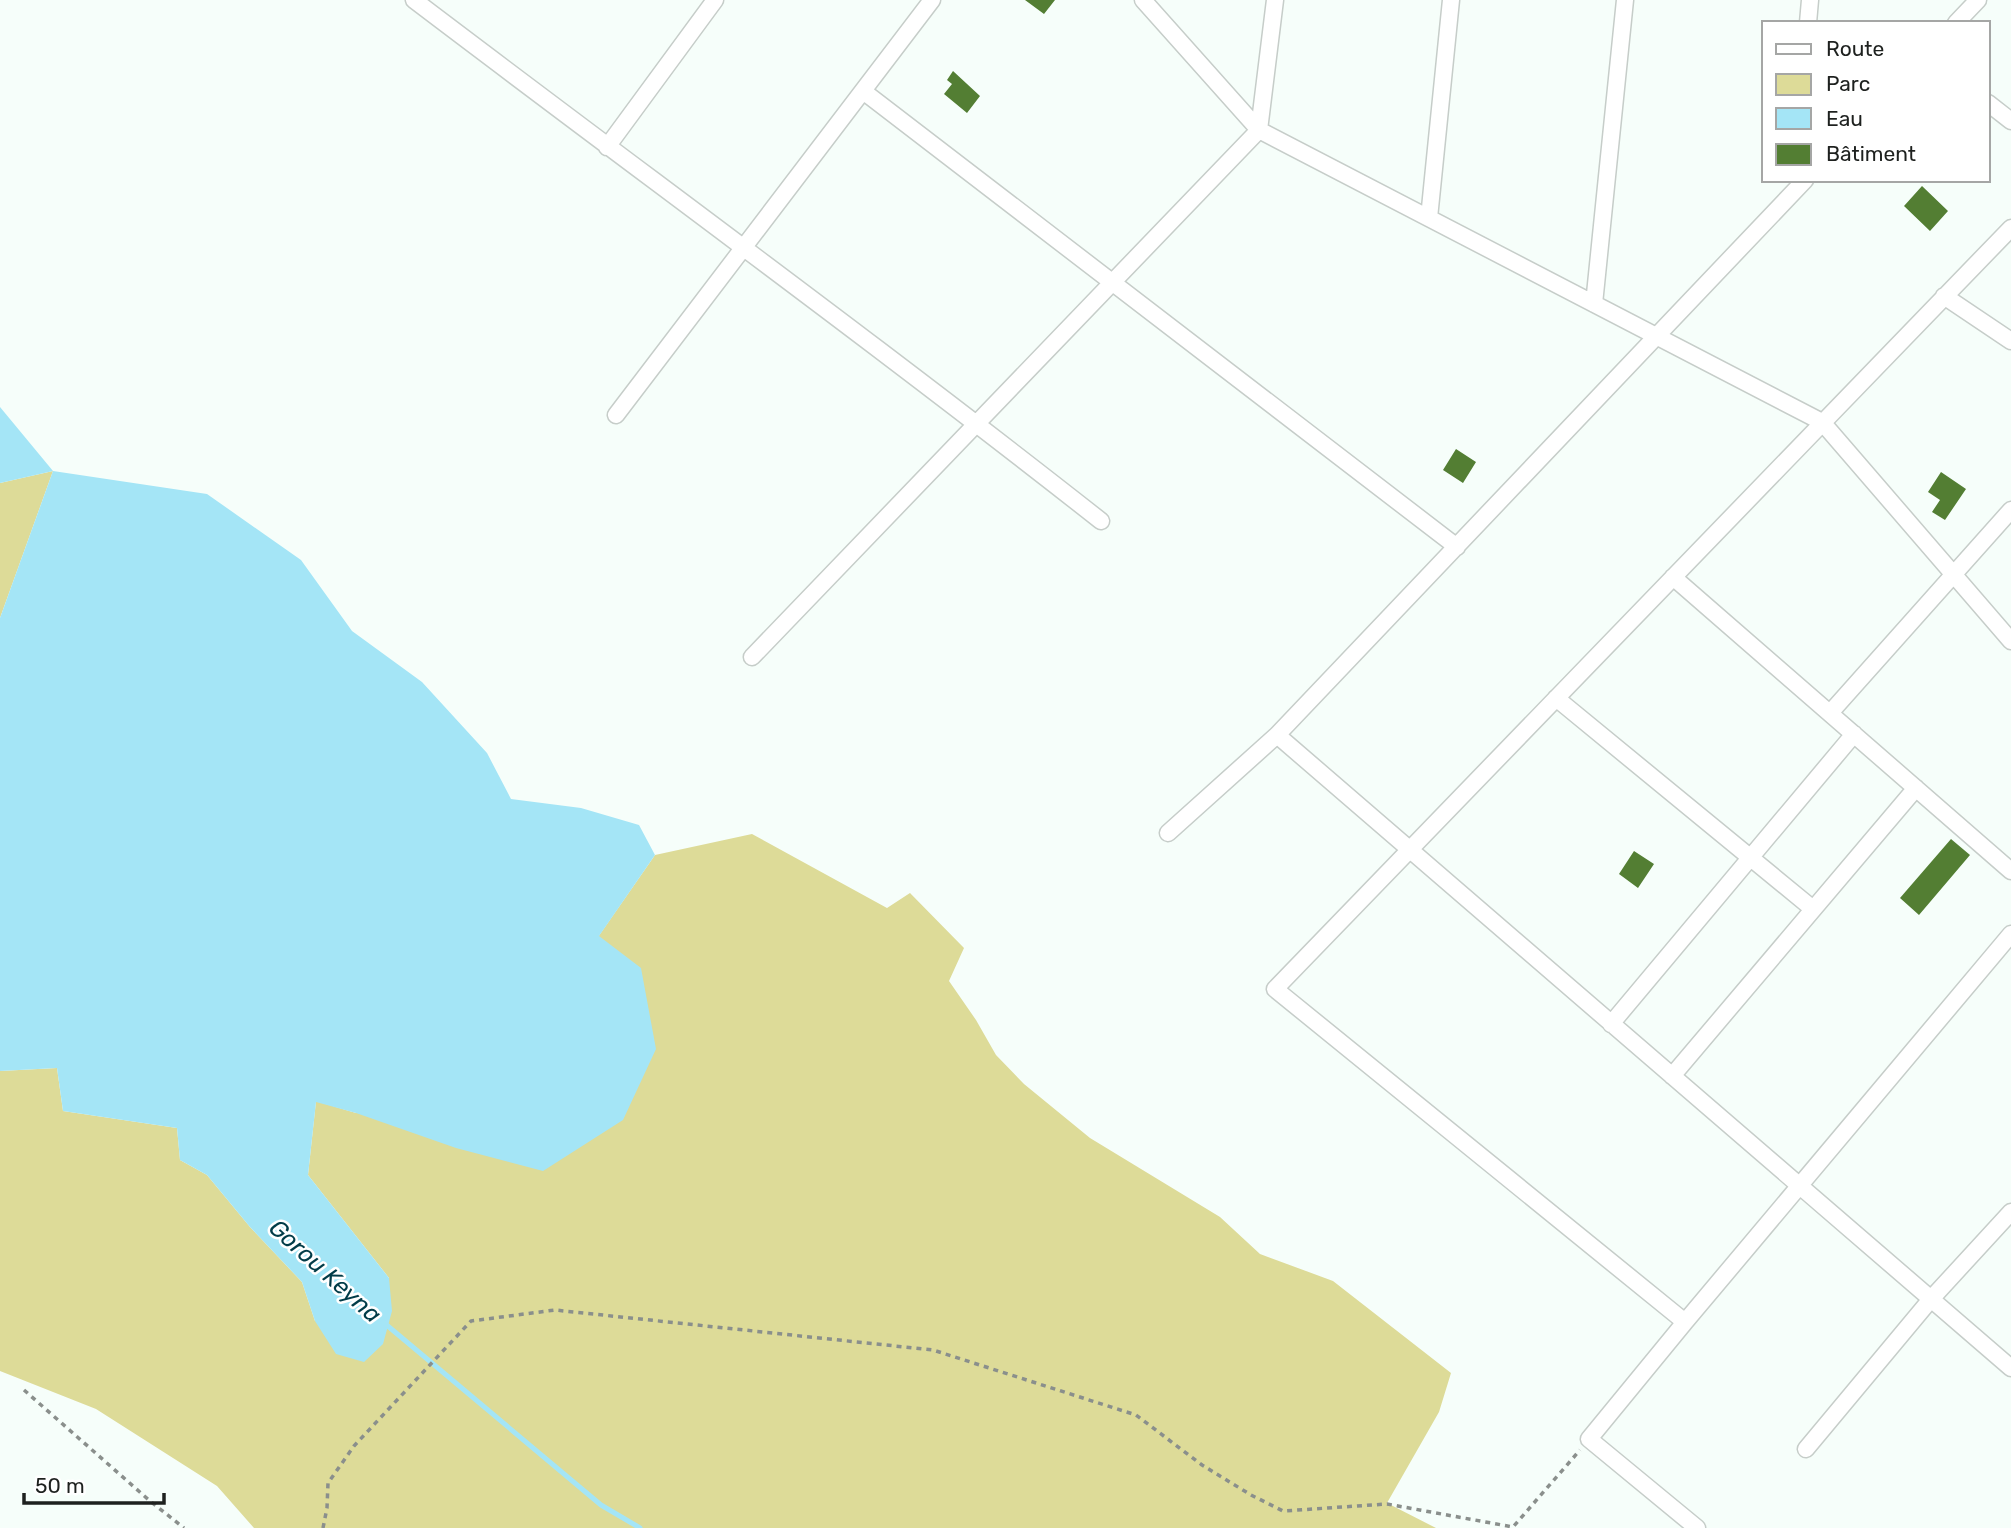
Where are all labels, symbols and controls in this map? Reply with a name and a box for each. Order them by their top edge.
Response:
legend [1762,21,1990,182]
text: Route [1826,36,1884,61]
text: Parc [1826,71,1870,96]
text: Eau [1826,106,1863,131]
text: Bâtiment [1826,141,1916,166]
water label: Gorou Keyna [263,1213,387,1329]
scale bar [24,1462,164,1506]
text: 50 m [35,1473,85,1498]

